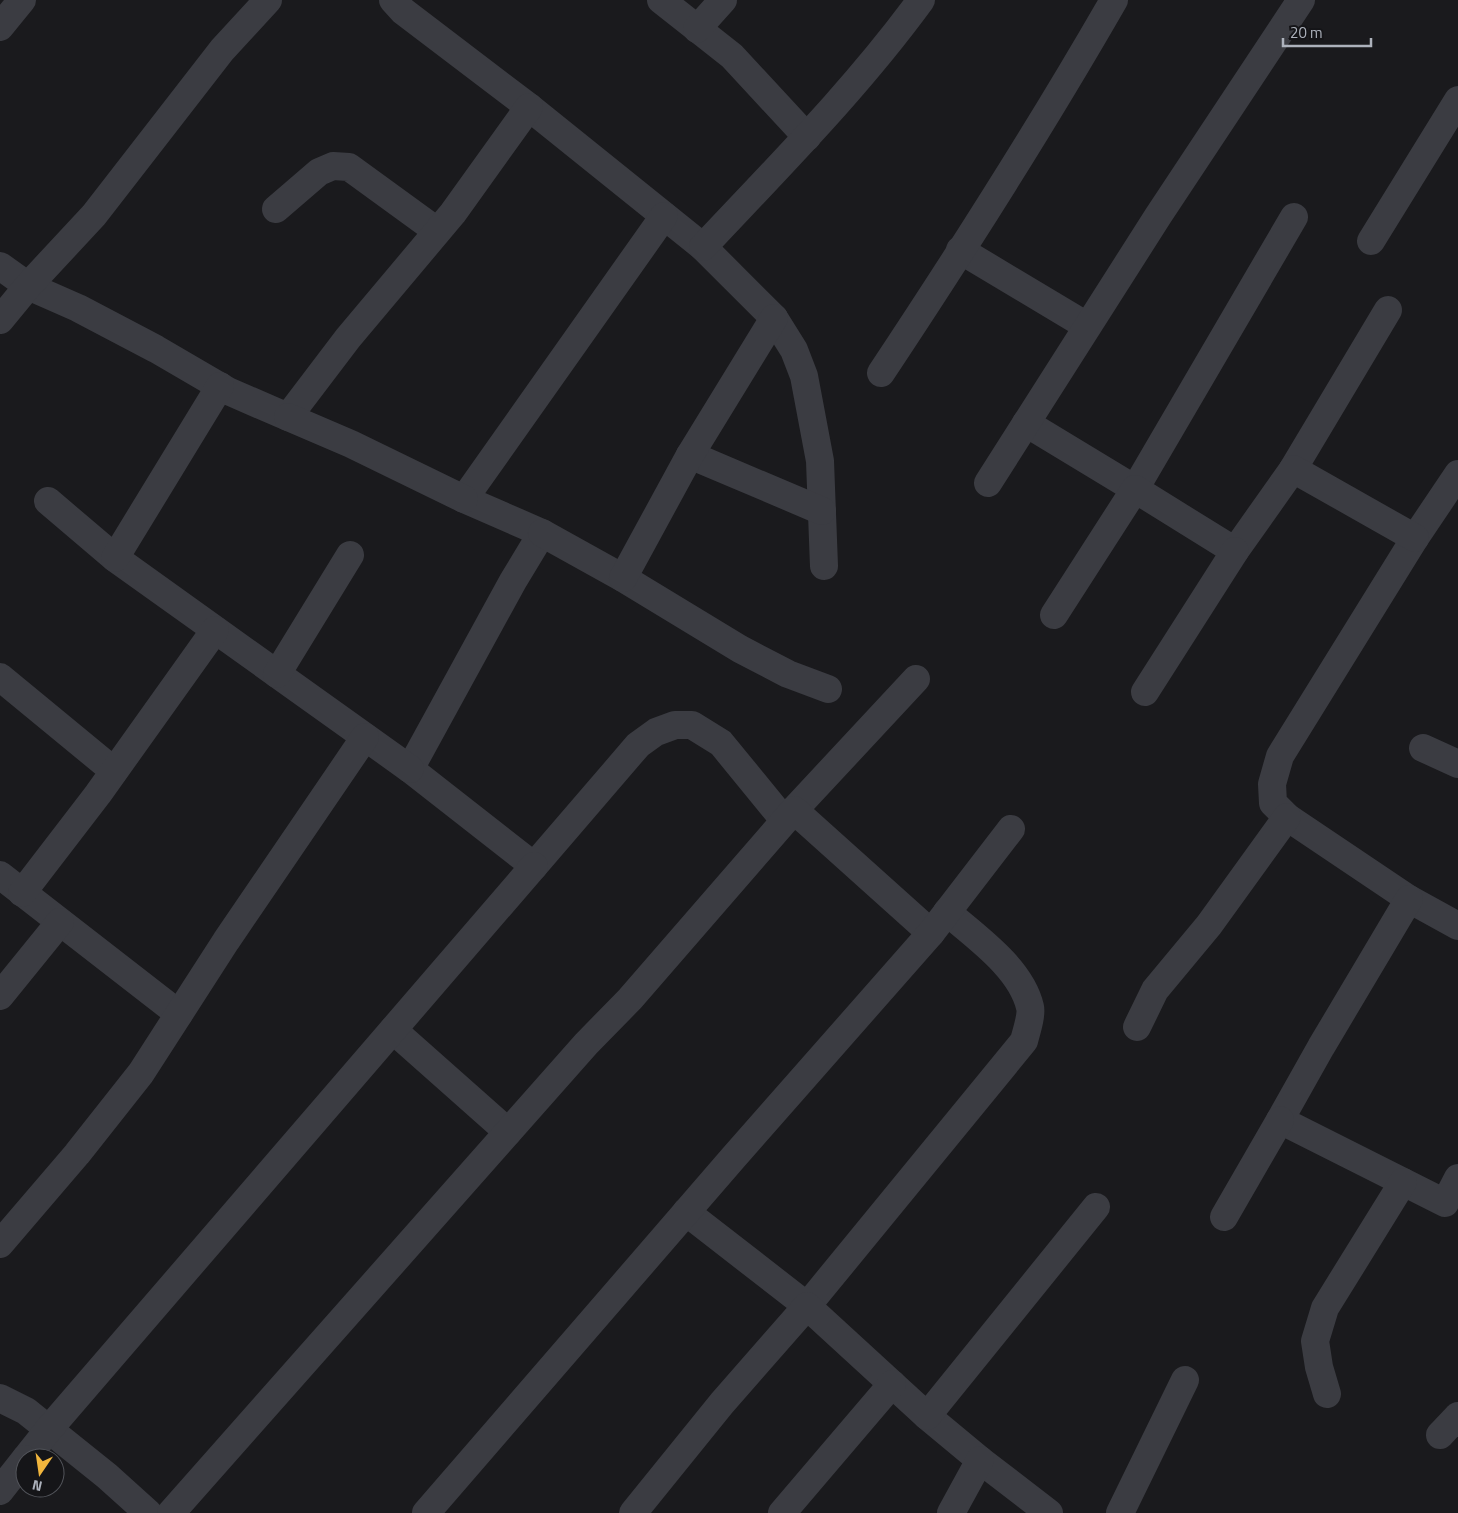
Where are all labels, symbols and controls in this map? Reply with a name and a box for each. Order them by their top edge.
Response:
scale bar [1283,15,1370,47]
text: 20 m [1290,21,1323,44]
north arrow [15,1448,65,1498]
text: N [30,1475,44,1497]

